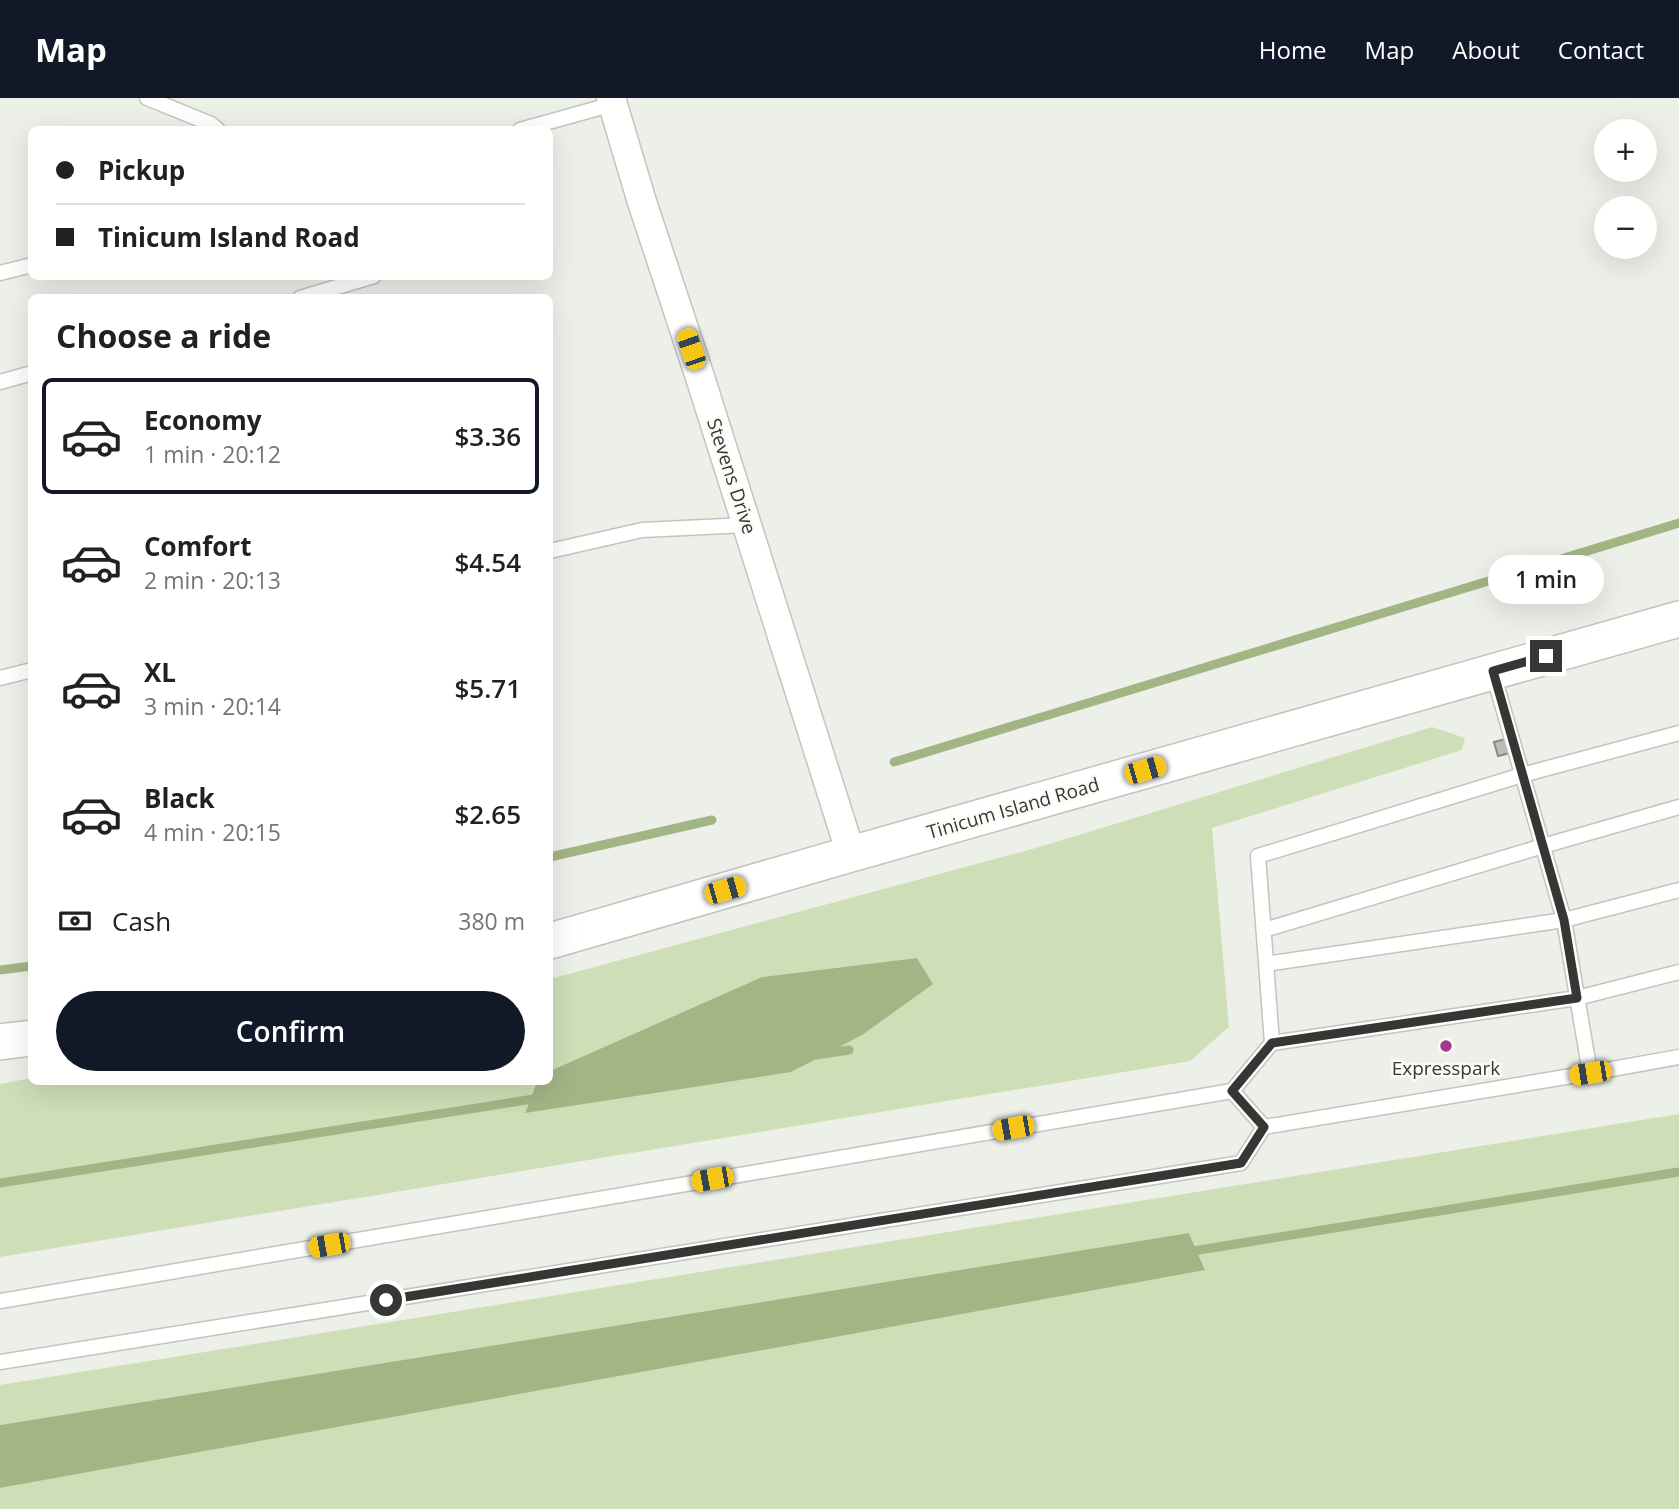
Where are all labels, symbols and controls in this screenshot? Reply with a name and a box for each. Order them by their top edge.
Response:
text: Map [35,27,107,72]
text: Home [1259,33,1327,66]
text: Map [1365,33,1414,66]
text: About [1452,33,1520,66]
text: Contact [1558,33,1644,66]
map controls [1594,119,1657,259]
button: + [1594,119,1657,182]
text: Pickup [98,152,185,188]
button: − [1594,196,1657,259]
text: Tinicum Island Road [98,219,360,255]
text: Choose a ride [56,314,271,357]
car [675,326,708,372]
text: Economy [144,402,262,438]
icon: car [60,405,123,468]
street label: Stevens Drive [701,415,763,537]
text: $3.36 [454,418,521,454]
text: 1 min · 20:12 [144,438,281,470]
text: Comfort [144,528,251,564]
icon: car [60,531,123,594]
text: $4.54 [454,544,521,580]
callout: 1 min [1488,554,1604,603]
text: 1 min [1515,563,1577,595]
text: 2 min · 20:13 [144,564,281,596]
route end [1530,640,1562,672]
text: XL [144,654,176,690]
icon: car [60,657,123,720]
text: $5.71 [454,670,521,706]
text: 3 min · 20:14 [144,690,281,722]
car [1122,754,1169,786]
street label: Tinicum Island Road [924,771,1102,845]
text: Black [144,780,215,816]
icon: car [60,783,123,846]
text: $2.65 [454,796,521,832]
text: 4 min · 20:15 [144,816,281,848]
car [702,874,749,906]
icon: cash [56,902,94,940]
text: Cash [112,903,171,939]
text: 380 m [458,905,525,937]
button: Confirm [56,991,525,1071]
marker: Expresspark [1438,1038,1454,1054]
place label: Expresspark [1392,1055,1500,1081]
car [1568,1059,1613,1087]
car [991,1114,1036,1142]
car [690,1165,735,1193]
car [307,1231,352,1259]
route start [370,1284,402,1316]

